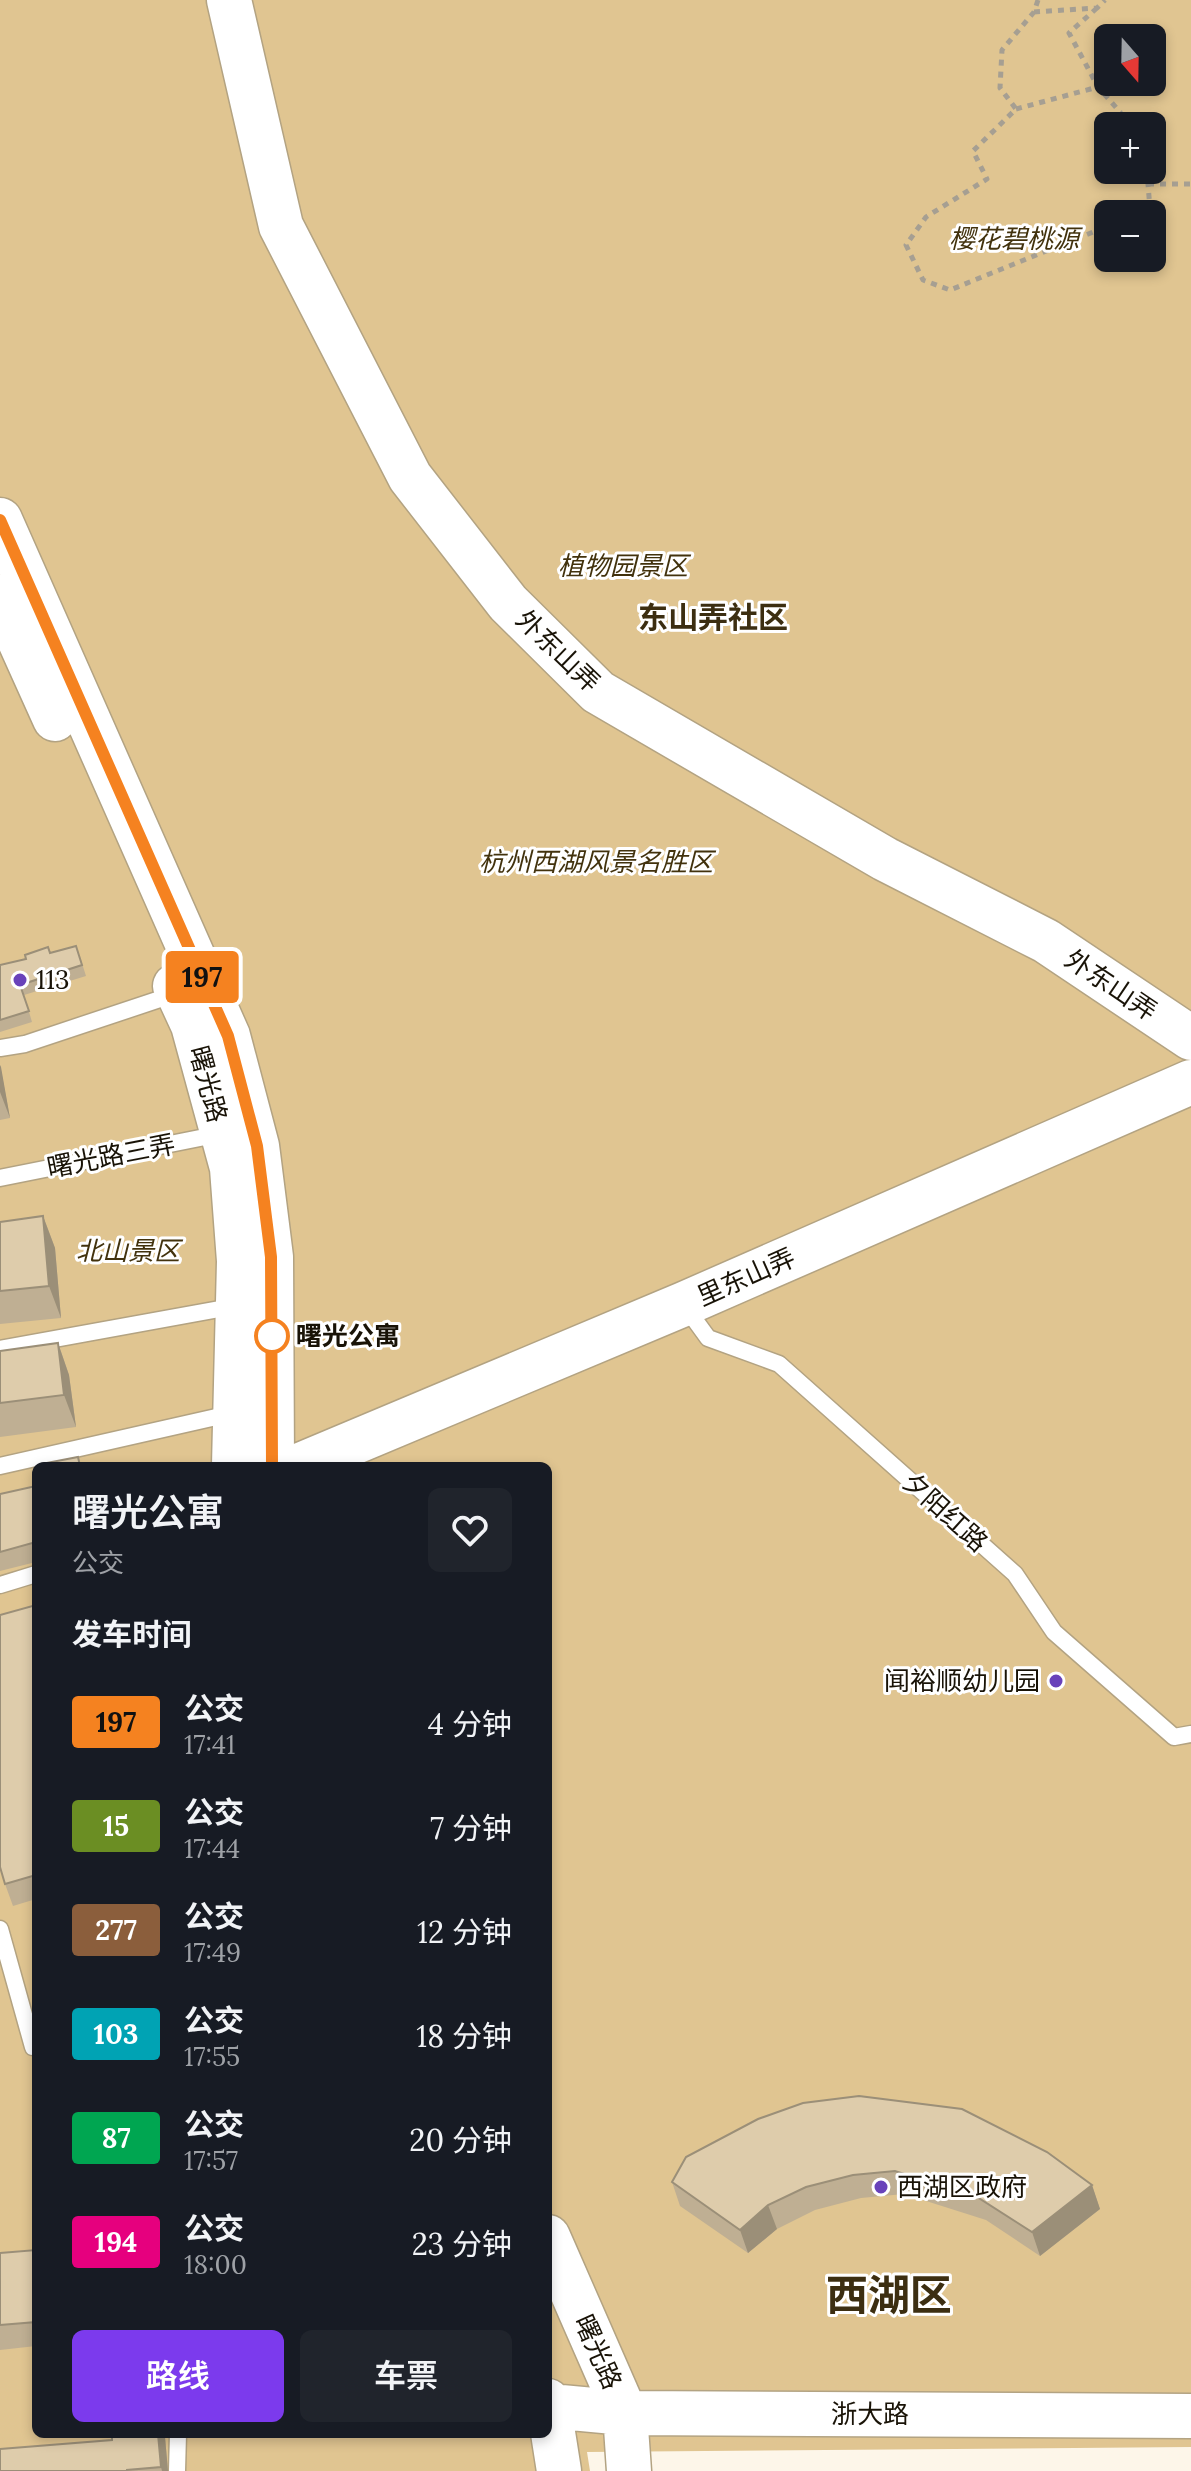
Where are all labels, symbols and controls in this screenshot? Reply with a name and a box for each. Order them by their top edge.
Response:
north arrow [1094,24,1166,96]
map controls [1094,24,1166,272]
button: + [1094,112,1166,184]
button: − [1094,200,1166,272]
park label: 樱花碧桃源 [949,222,1083,255]
park label: 植物园景区 [558,549,692,582]
district label: 东山弄社区 [638,598,788,636]
street label: 外东山弄 [509,603,607,699]
park label: 杭州西湖风景名胜区 [479,845,717,878]
street label: 外东山弄 [1059,942,1164,1027]
line badge: 197 [156,951,248,1003]
text: 197 [182,959,222,995]
place label: 113 [36,963,69,996]
marker: 113 [11,971,29,989]
street label: 曙光路 [182,1042,235,1126]
street label: 曙光路三弄 [44,1127,178,1184]
park label: 北山景区 [76,1234,184,1267]
street label: 里东山弄 [692,1240,800,1313]
marker: 曙光公寓 [255,1319,289,1353]
place label: 曙光公寓 [296,1319,400,1352]
street label: 夕阳红路 [896,1465,995,1559]
text: 曙光公寓 [72,1488,224,1536]
button: heart [428,1488,512,1572]
text: 公交 [72,1546,124,1579]
text: 发车时间 [72,1615,192,1653]
place label: 闻裕顺幼儿园 [884,1664,1040,1697]
marker: 闻裕顺幼儿园 [1047,1672,1065,1690]
text: 公交 [184,1689,244,1727]
text: 197 [96,1704,136,1740]
text: 4 分钟 [428,1705,512,1743]
text: 17:41 [184,1728,236,1761]
text: 公交 [184,1793,244,1831]
text: 15 [103,1808,129,1844]
text: 7 分钟 [430,1809,512,1847]
text: 17:44 [184,1832,240,1865]
text: 公交 [184,1897,244,1935]
text: 277 [95,1912,137,1948]
text: 12 分钟 [417,1913,512,1951]
text: 17:49 [184,1936,241,1969]
text: 公交 [184,2001,244,2039]
text: 103 [94,2016,138,2052]
text: 18 分钟 [416,2017,512,2055]
text: 17:55 [184,2040,240,2073]
text: 公交 [184,2105,244,2143]
text: 87 [101,2120,131,2156]
text: 20 分钟 [409,2121,512,2159]
text: 17:57 [184,2144,238,2177]
place label: 西湖区政府 [897,2170,1027,2203]
marker: 西湖区政府 [872,2178,890,2196]
text: 公交 [184,2209,244,2247]
text: 194 [95,2224,137,2260]
text: 23 分钟 [412,2225,512,2263]
text: 18:00 [184,2248,247,2281]
district label: 西湖区 [826,2268,952,2322]
street label: 曙光路 [568,2309,629,2394]
button: 路线 [72,2330,284,2422]
button: 车票 [300,2330,512,2422]
street label: 浙大路 [831,2397,909,2430]

